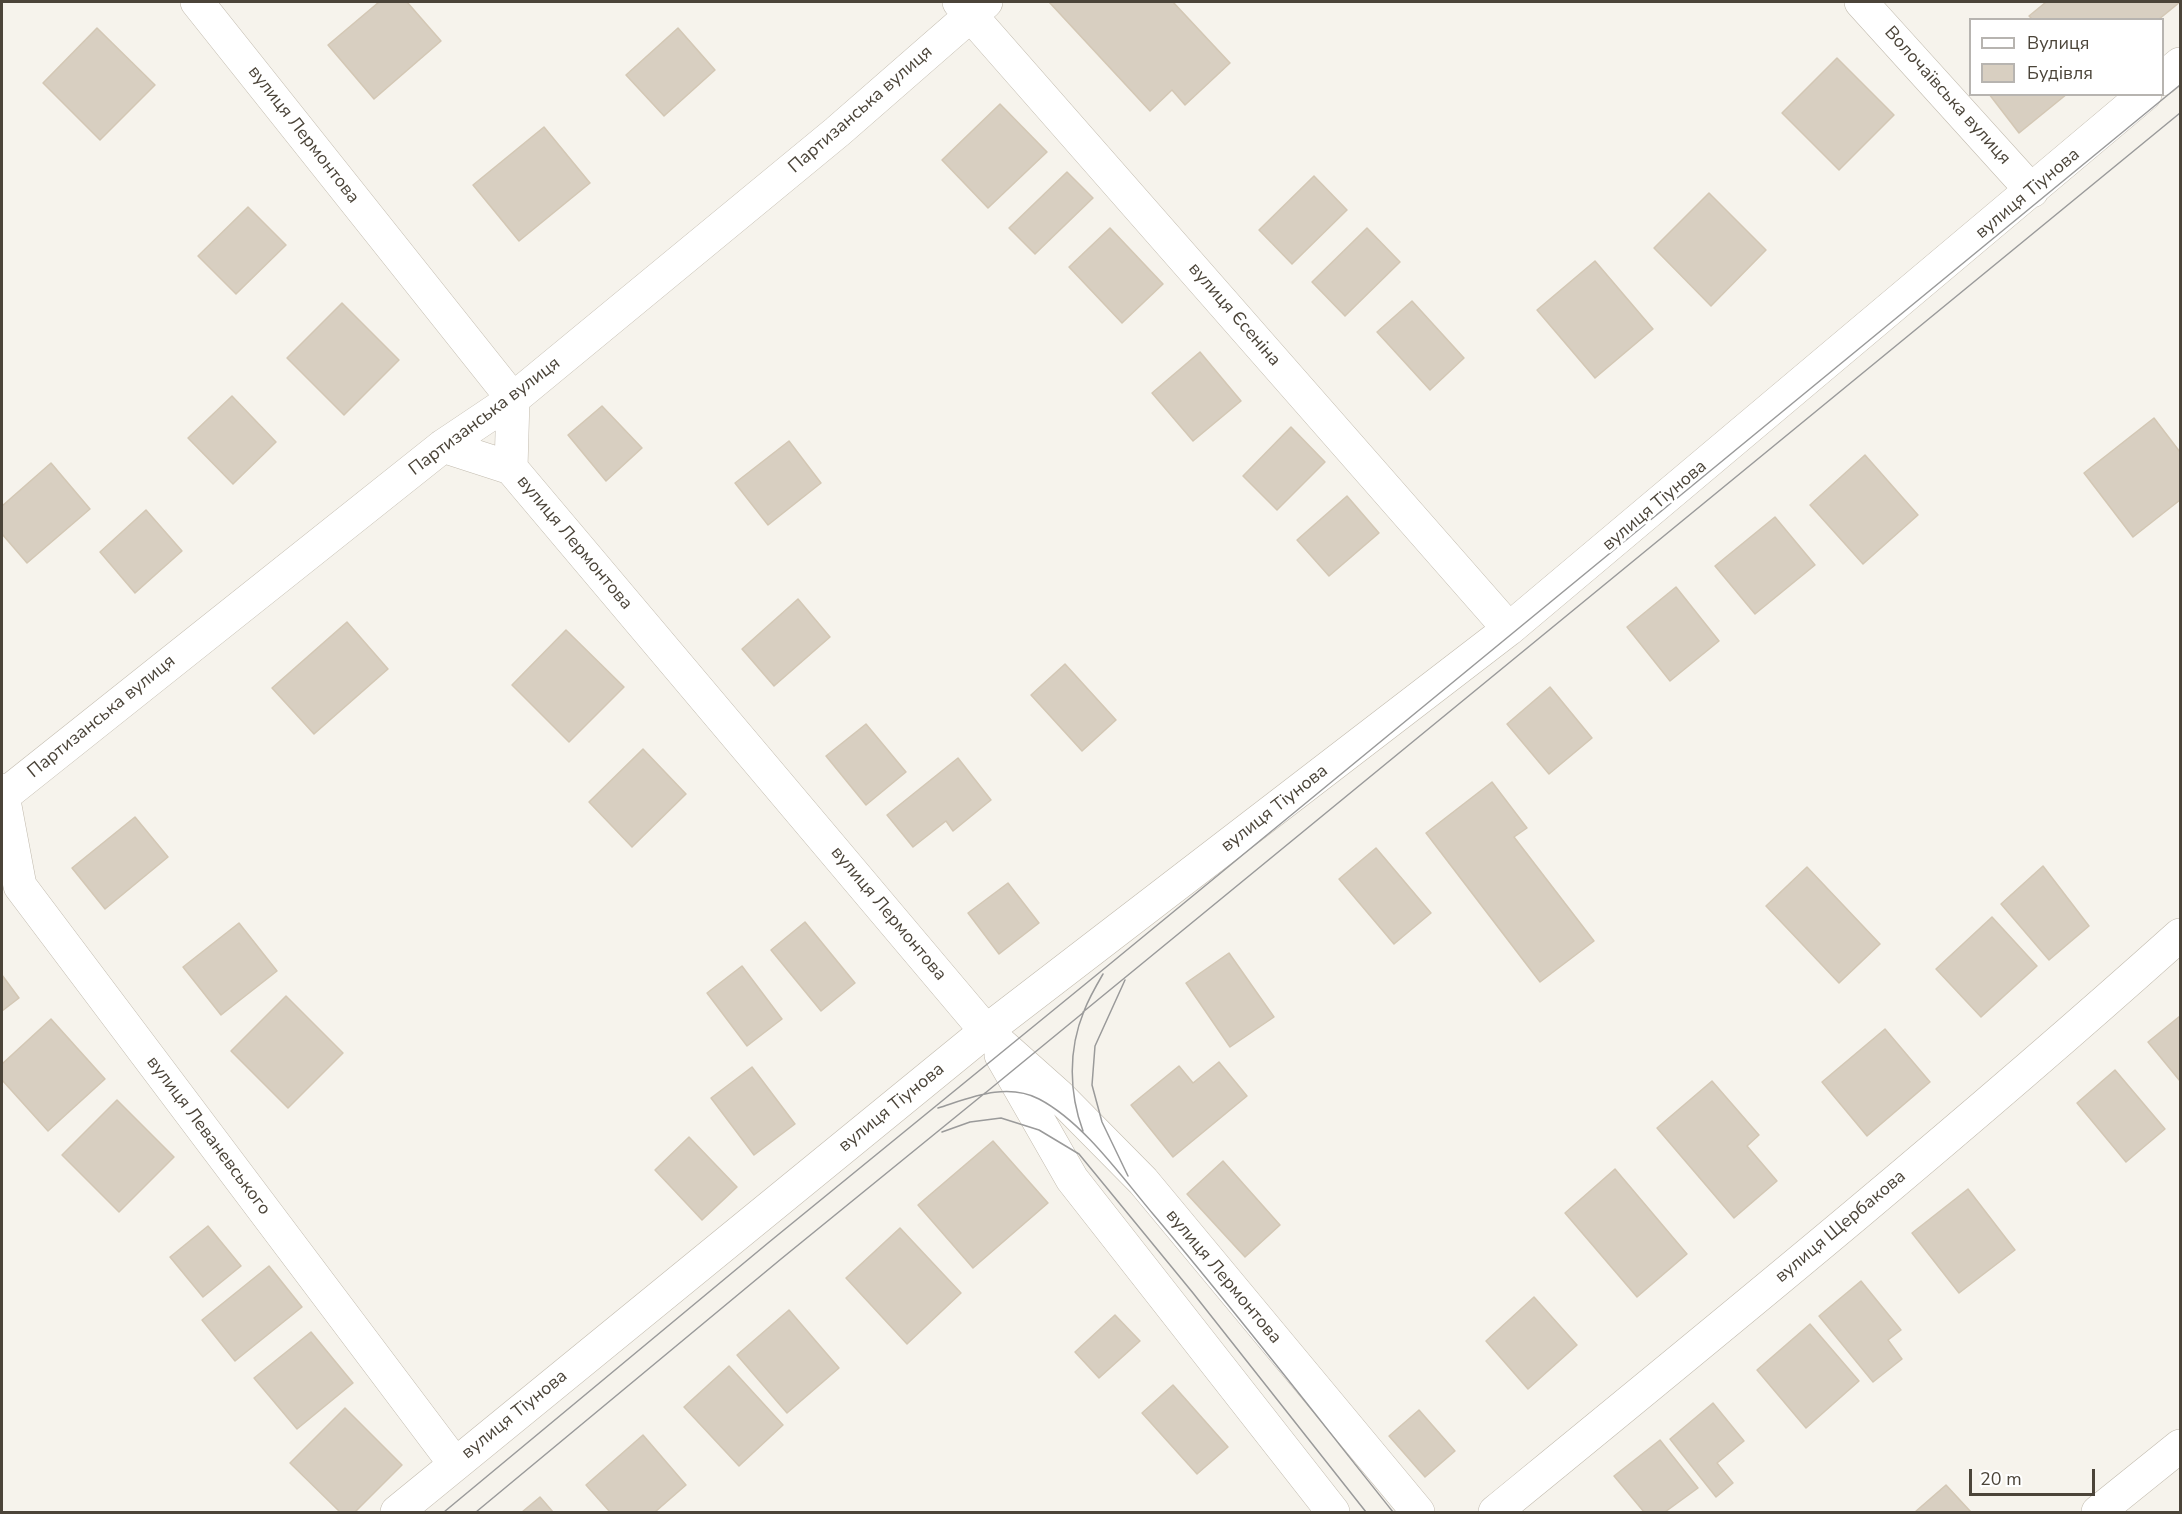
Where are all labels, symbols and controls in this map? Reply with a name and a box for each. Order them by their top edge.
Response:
legend [1969,18,2164,96]
street label: Волочаївська вулиця [1879,22,2015,170]
text: Вулиця [2027,31,2089,55]
street label: Партизанська вулиця [785,42,937,178]
text: Будівля [2027,61,2093,85]
street label: вулиця Лермонтова [243,62,363,208]
street label: вулиця Тіунова [1971,144,2085,244]
street label: вулиця Єсеніна [1183,259,1285,371]
street label: Партизанська вулиця [405,353,565,481]
street label: вулиця Тіунова [1598,456,1712,556]
street label: вулиця Лермонтова [511,471,637,615]
street label: Партизанська вулиця [24,651,180,783]
street label: вулиця Тіунова [1217,761,1333,857]
street label: вулиця Лермонтова [825,842,951,986]
street label: вулиця Леваневського [141,1052,275,1220]
street label: вулиця Тіунова [835,1059,949,1157]
street label: вулиця Щербакова [1771,1166,1911,1288]
street label: вулиця Лермонтова [1160,1205,1286,1349]
street label: вулиця Тіунова [458,1366,572,1464]
scale bar [1972,1457,2098,1495]
text: 20 m [1980,1467,2022,1491]

